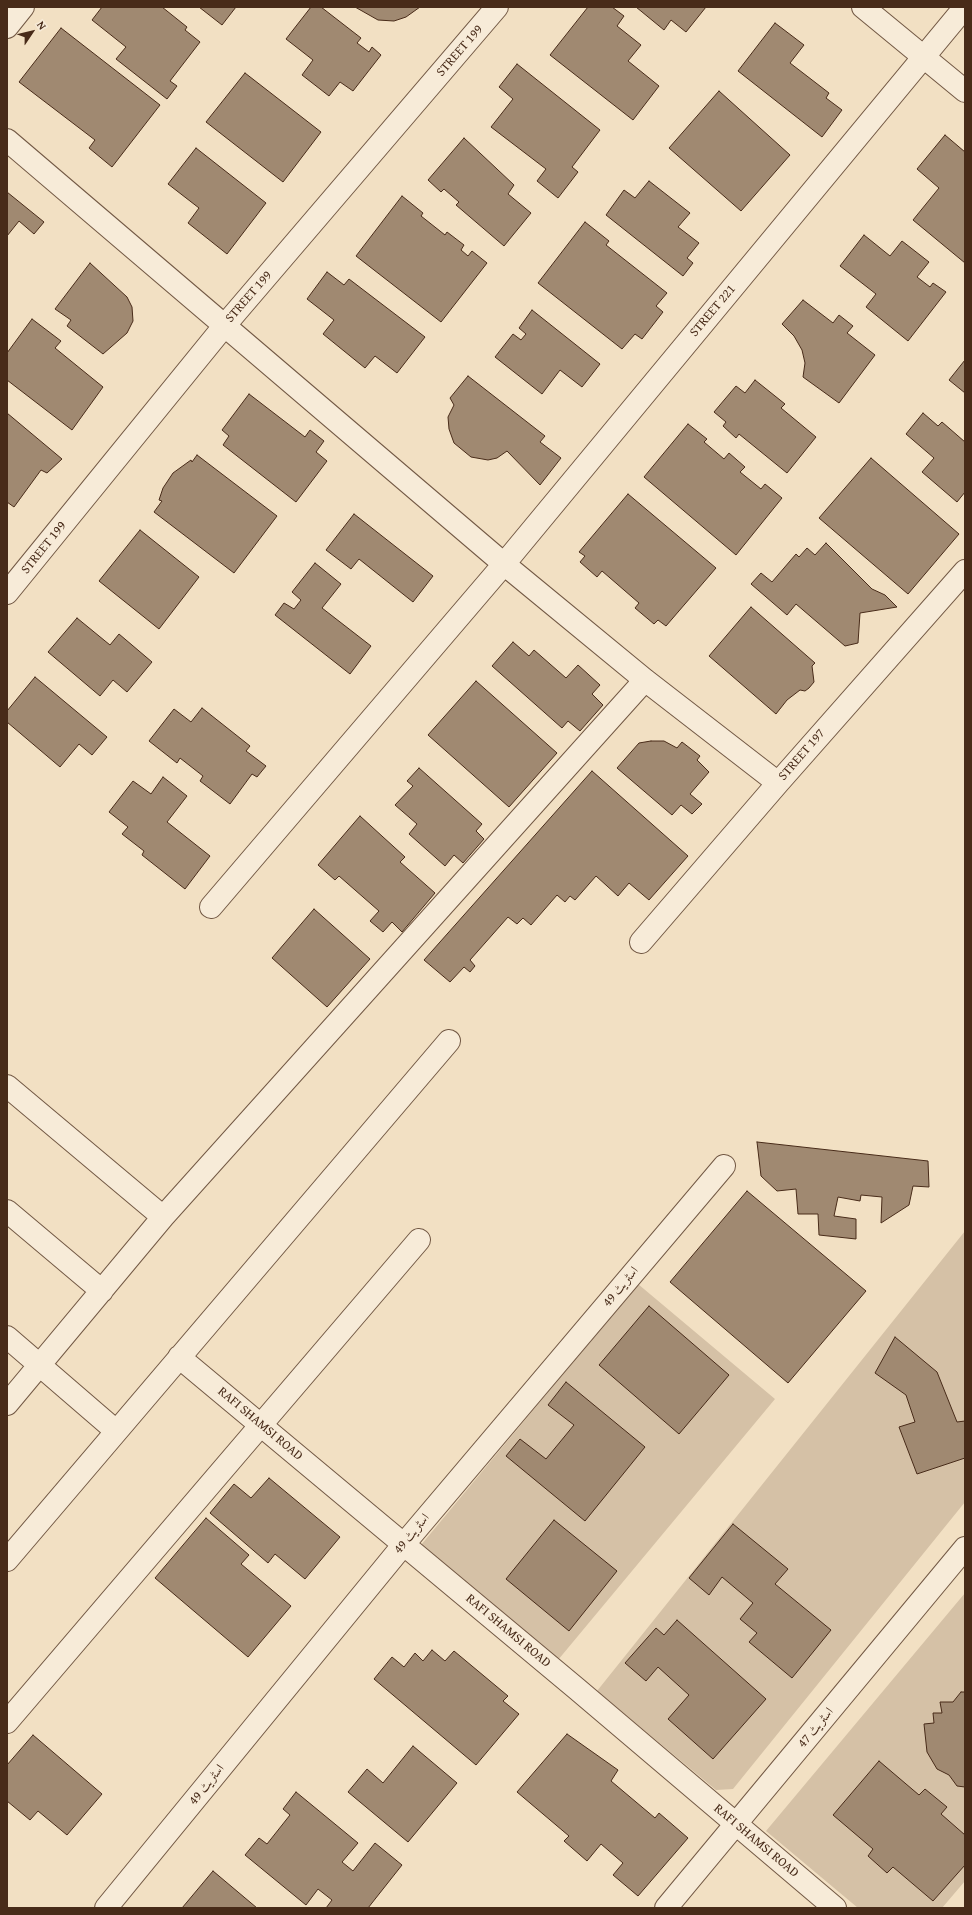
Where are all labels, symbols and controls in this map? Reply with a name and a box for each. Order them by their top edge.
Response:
north arrow [12,12,52,52]
text: N [33,18,50,33]
street label: STREET 199 [433,22,487,80]
street label: STREET 199 [222,268,276,326]
street label: STREET 221 [687,282,739,340]
street label: STREET 199 [18,519,70,577]
street label: STREET 197 [775,726,829,784]
street label: اسٹریٹ 49 [600,1264,642,1310]
street label: RAFI SHAMSI ROAD [214,1384,306,1464]
street label: اسٹریٹ 49 [391,1511,433,1557]
street label: RAFI SHAMSI ROAD [462,1591,554,1671]
street label: اسٹریٹ 47 [795,1705,837,1751]
street label: اسٹریٹ 49 [186,1762,228,1808]
street label: RAFI SHAMSI ROAD [710,1801,802,1881]

